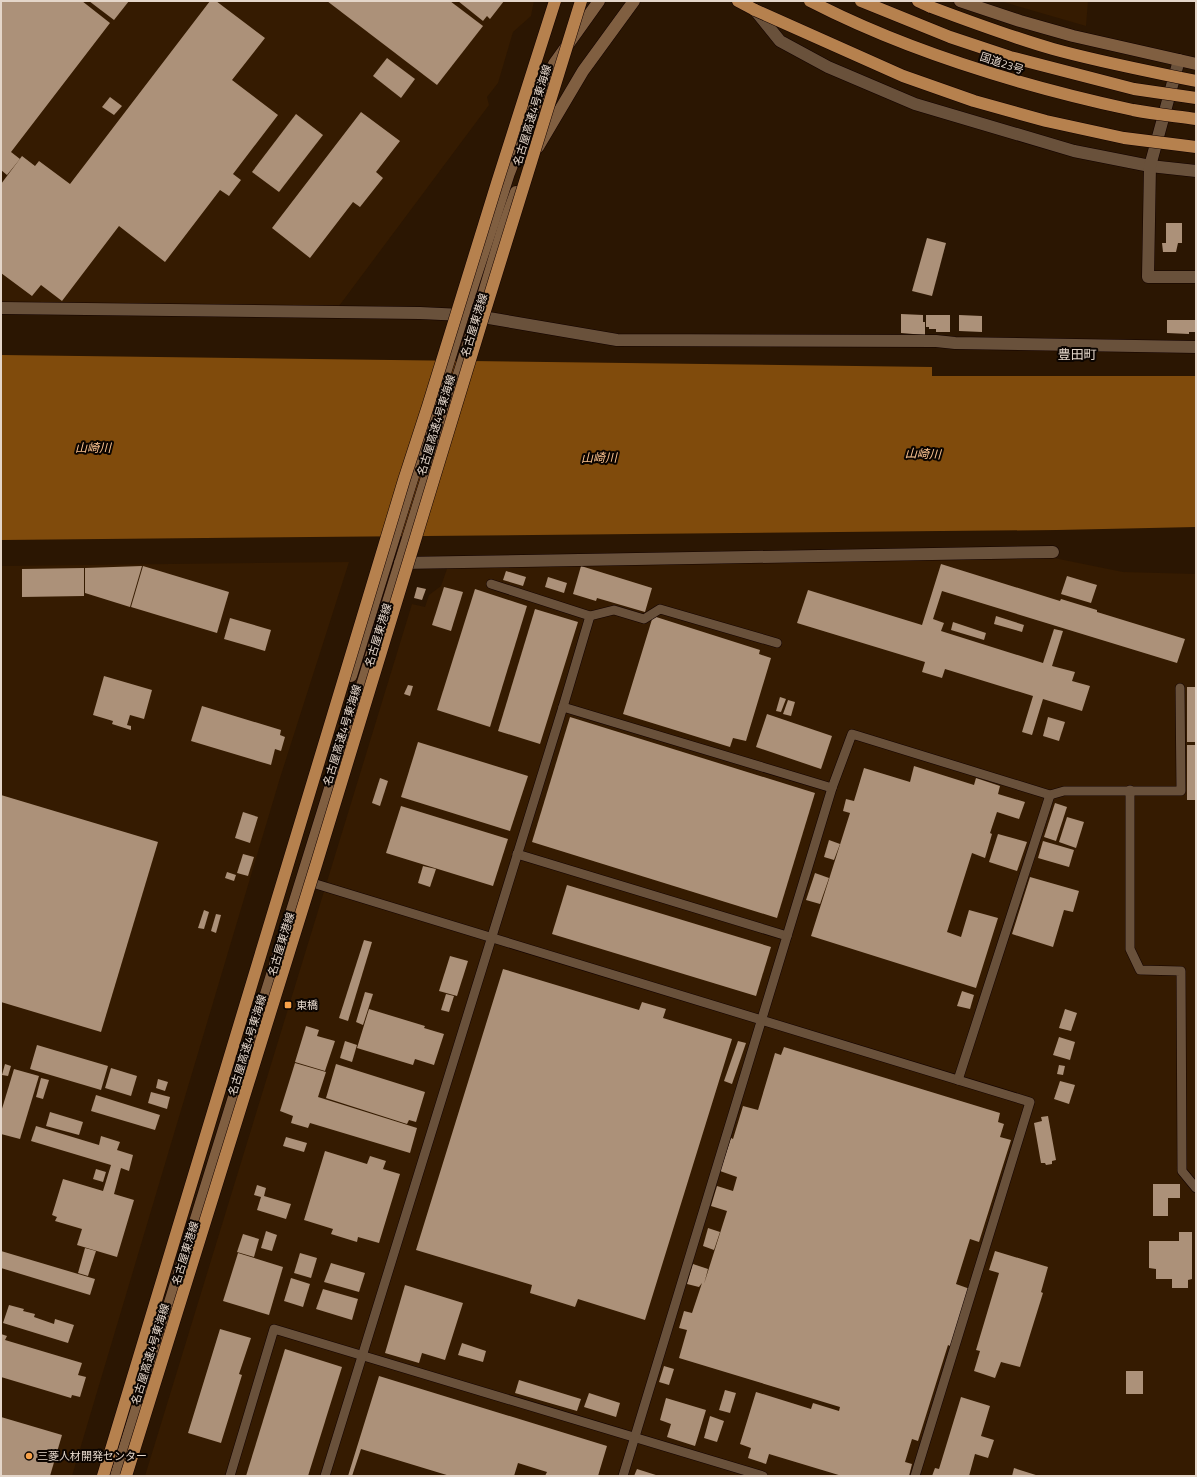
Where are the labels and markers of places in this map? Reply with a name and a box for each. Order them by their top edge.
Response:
place label: 東橋 [296,997,318,1013]
marker: 東橋 [283,1000,293,1010]
place label: 三菱人材開発センター [37,1448,147,1464]
marker: 三菱人材開発センター [24,1451,34,1461]

